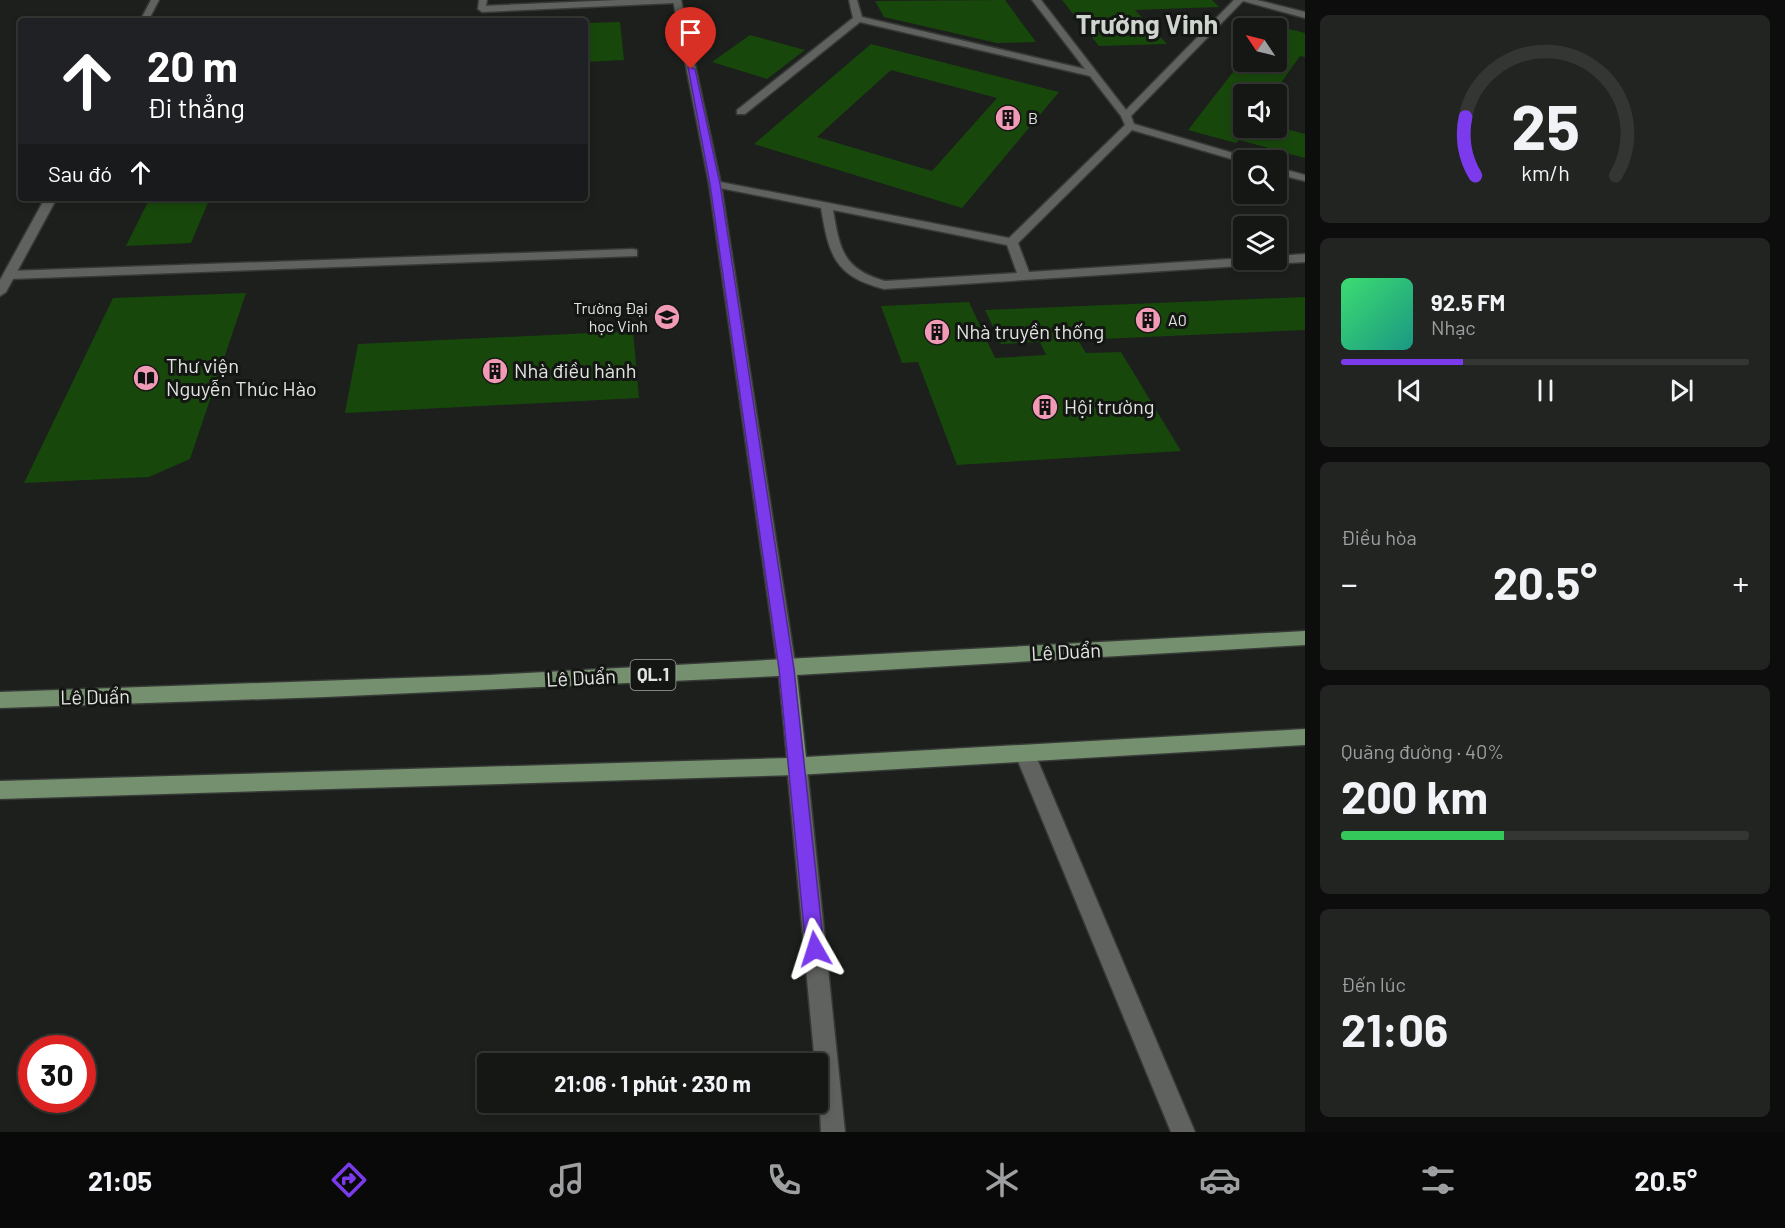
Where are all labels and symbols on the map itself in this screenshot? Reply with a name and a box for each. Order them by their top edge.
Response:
pin [665,7,716,69]
district label: Trường Vinh [1076,7,1218,39]
north arrow [1233,18,1287,72]
building icon: B [993,103,1023,133]
place label: B [1028,108,1038,127]
place label: Trường Đại học Vinh [573,298,648,335]
school or university icon: Trường Đại học Vinh [652,302,682,332]
building icon: A0 [1133,305,1163,335]
place label: A0 [1168,310,1187,329]
building icon: Nhà truyền thống [922,317,952,347]
place label: Nhà truyền thống [956,319,1104,343]
place label: Thư viện Nguyễn Thúc Hào [166,353,317,400]
building icon: Nhà điều hành [480,356,510,386]
place label: Nhà điều hành [514,358,636,382]
library icon: Thư viện Nguyễn Thúc Hào [131,363,161,393]
building icon: Hội trường [1030,392,1060,422]
place label: Hội trường [1064,394,1154,418]
street label: Lê Duẩn [1030,637,1101,665]
road number: QL.1 [630,660,676,690]
street label: Lê Duẩn [545,663,616,691]
street label: Lê Duẩn [60,683,130,709]
position arrow [783,917,847,981]
speed limit sign: 30 [18,1035,96,1113]

